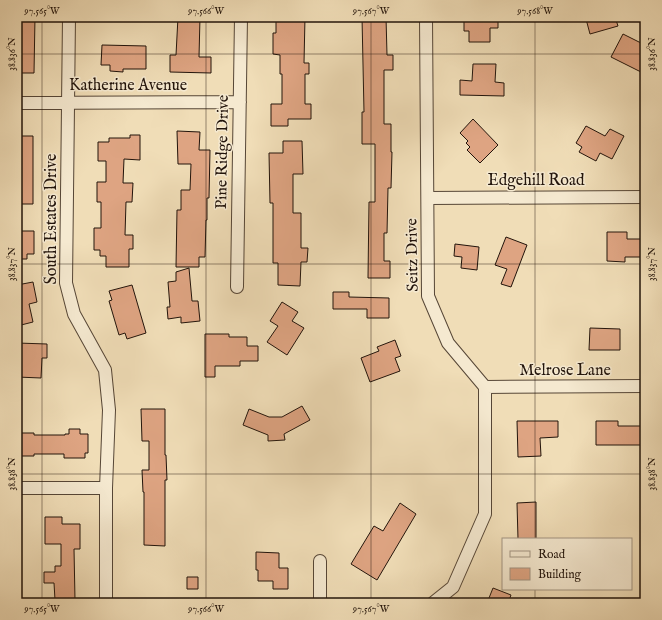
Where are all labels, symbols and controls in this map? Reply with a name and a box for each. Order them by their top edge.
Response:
text: 97.565°W [23,5,60,18]
text: 97.566°W [187,5,224,18]
text: 97.567°W [352,5,390,18]
text: 97.568°W [516,5,553,18]
text: 38.836°N [6,37,19,71]
text: 38.836°N [646,37,659,71]
street label: Katherine Avenue [69,76,187,96]
street label: Pine Ridge Drive [212,95,234,209]
street label: South Estates Drive [42,154,62,284]
street label: Edgehill Road [488,171,585,191]
street label: Seitz Drive [402,218,424,292]
text: 38.837°N [6,247,19,281]
text: 38.837°N [646,247,659,281]
street label: Melrose Lane [519,361,611,381]
text: 38.838°N [6,457,19,491]
text: 38.838°N [646,457,659,491]
legend [502,538,632,590]
text: Road [538,547,566,562]
text: Building [538,567,582,582]
text: 97.565°W [23,603,60,616]
text: 97.566°W [187,603,224,616]
text: 97.567°W [352,603,390,616]

